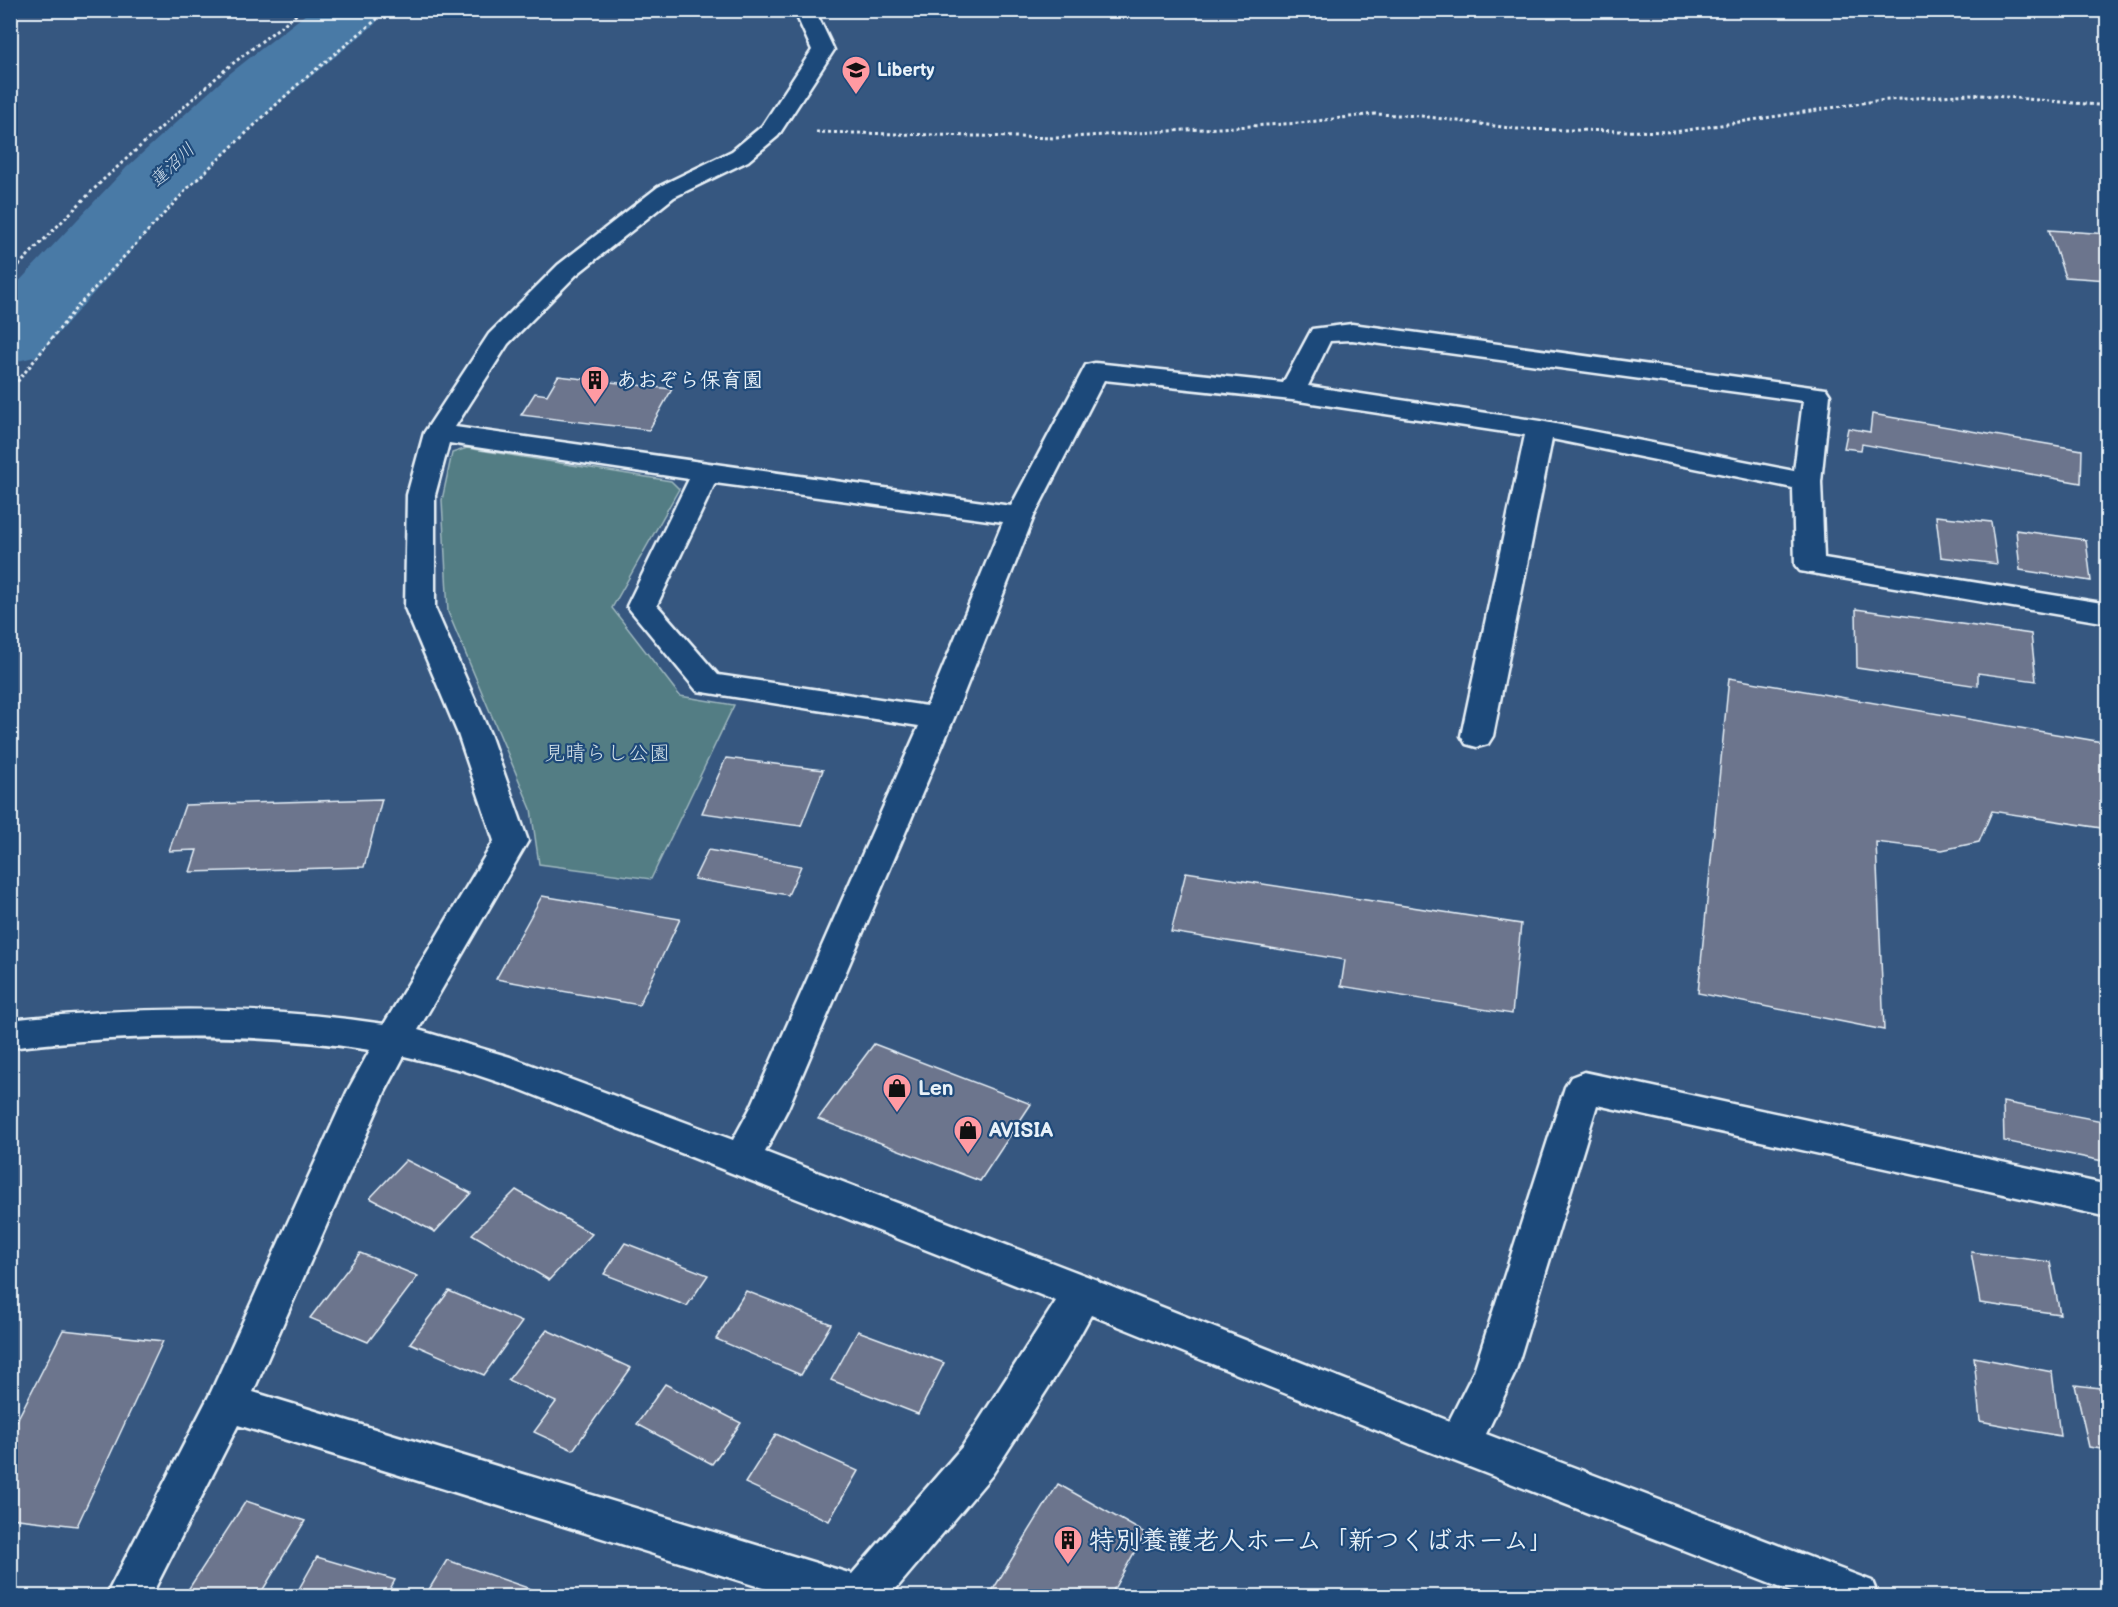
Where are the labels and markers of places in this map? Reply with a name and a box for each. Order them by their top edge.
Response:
school or university icon: Liberty [840,54,872,96]
place label: Liberty [877,60,935,81]
building icon: あおぞら保育園 [579,364,611,406]
place label: あおぞら保育園 [616,368,763,393]
shop icon: Len [881,1072,913,1114]
place label: Len [918,1076,954,1101]
shop icon: AVISIA [952,1114,984,1156]
place label: AVISIA [988,1118,1053,1143]
building icon: 特別養護老人ホーム「新つくばホーム」 [1052,1524,1084,1566]
place label: 特別養護老人ホーム「新つくばホーム」 [1089,1526,1555,1557]

